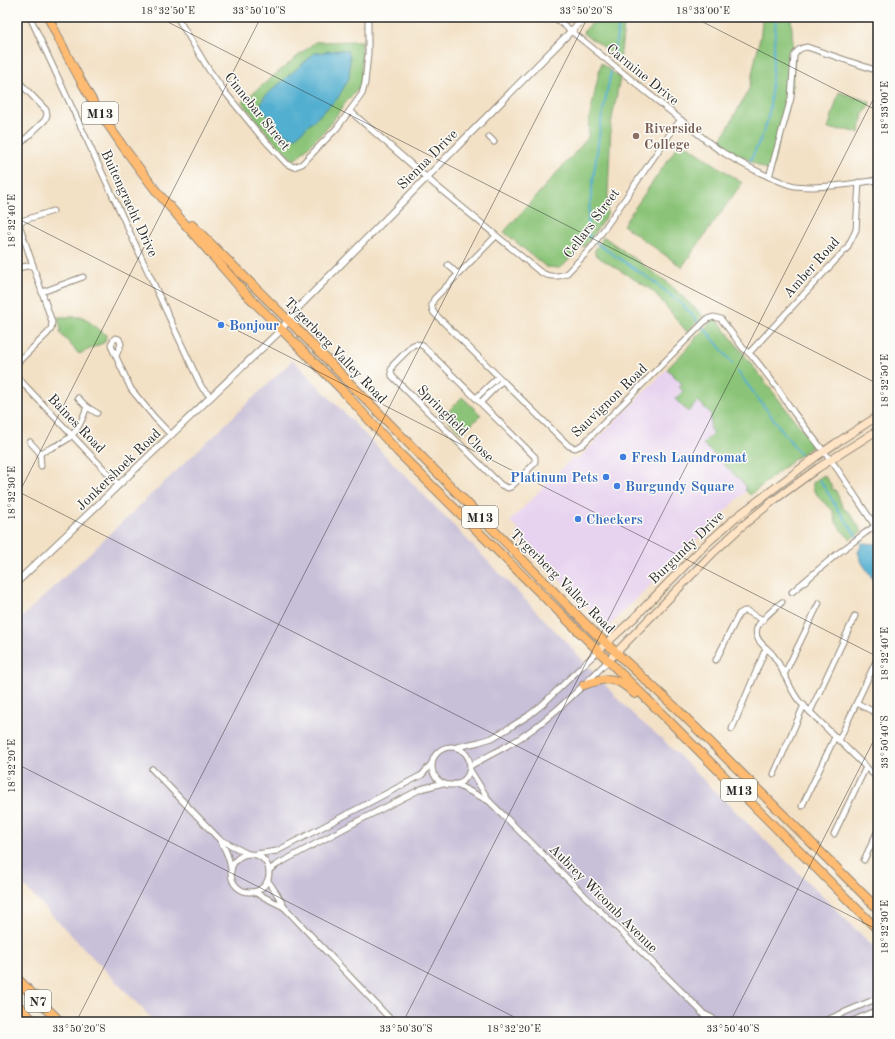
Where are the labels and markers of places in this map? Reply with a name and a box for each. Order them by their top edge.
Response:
place label: Riverside College [644,122,702,152]
marker: Riverside College [631,131,641,141]
place label: Bonjour [229,319,279,333]
marker: Bonjour [216,320,226,330]
place label: Fresh Laundromat [631,451,747,465]
marker: Fresh Laundromat [618,452,628,462]
place label: Platinum Pets [510,471,598,485]
marker: Platinum Pets [601,472,611,482]
place label: Burgundy Square [625,480,734,494]
marker: Burgundy Square [612,481,622,491]
place label: Checkers [586,513,643,527]
marker: Checkers [573,514,583,524]

